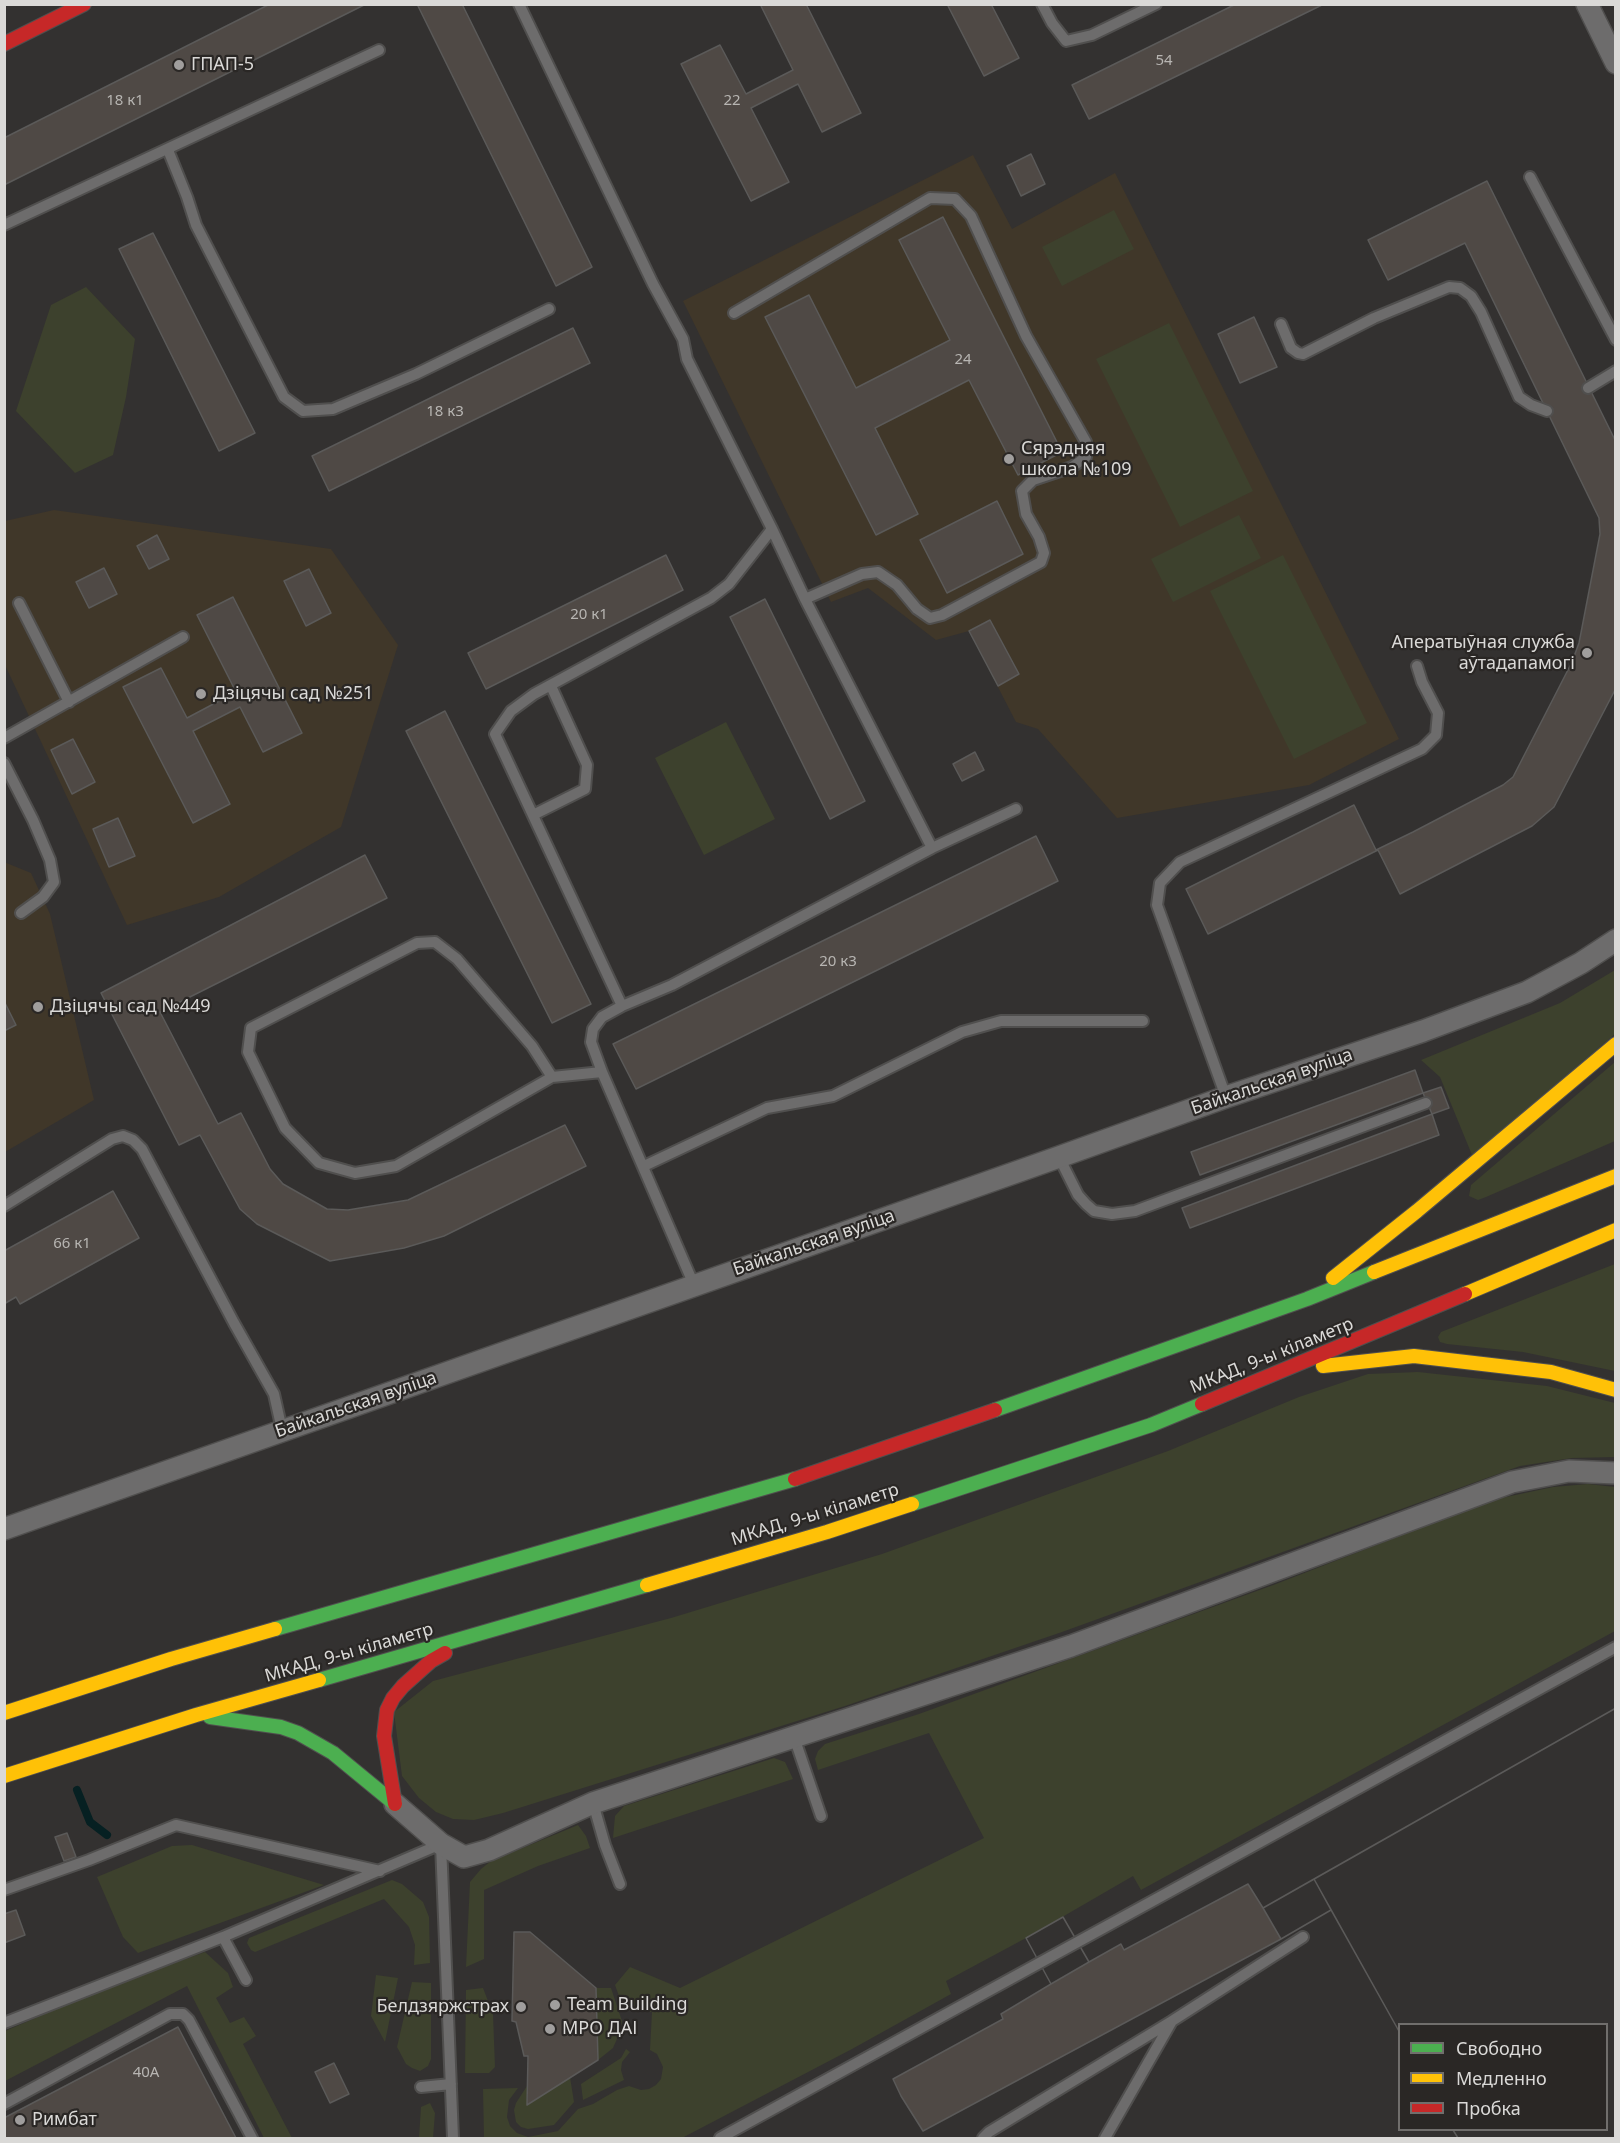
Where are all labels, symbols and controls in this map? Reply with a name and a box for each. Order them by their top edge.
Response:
house number: 54 [1155,52,1173,70]
place label: ГПАП-5 [191,54,254,76]
marker: ГПАП-5 [172,58,186,72]
house number: 18 к1 [106,92,144,110]
house number: 22 [723,92,741,110]
house number: 24 [954,351,972,369]
house number: 18 к3 [426,403,464,421]
place label: Сярэдняя школа №109 [1021,438,1131,480]
marker: Сярэдняя школа №109 [1002,452,1016,466]
house number: 20 к1 [570,606,608,624]
place label: Аператыўная служба аўтадапамогі [1392,632,1575,674]
marker: Аператыўная служба аўтадапамогі [1580,646,1594,660]
place label: Дзіцячы сад №251 [213,683,374,705]
marker: Дзіцячы сад №251 [194,687,208,701]
house number: 20 к3 [819,953,857,971]
place label: Дзіцячы сад №449 [50,996,211,1018]
marker: Дзіцячы сад №449 [31,1000,45,1014]
street label: Байкальская вуліца [1188,1044,1356,1120]
street label: Байкальская вуліца [730,1205,898,1281]
house number: 66 к1 [53,1235,91,1253]
street label: МКАД, 9-ы кіламетр [1187,1313,1357,1399]
street label: Байкальская вуліца [272,1367,440,1443]
street label: МКАД, 9-ы кіламетр [728,1479,902,1551]
street label: МКАД, 9-ы кіламетр [262,1619,436,1687]
place label: Team Building [567,1994,688,2016]
place label: Белдзяржстрах [376,1996,509,2018]
marker: Team Building [548,1998,562,2012]
marker: Белдзяржстрах [514,2000,528,2014]
place label: МРО ДАІ [562,2018,637,2040]
marker: МРО ДАІ [543,2022,557,2036]
legend [1398,2023,1608,2131]
text: Свободно [1456,2036,1542,2060]
house number: 40А [133,2064,159,2082]
text: Медленно [1456,2066,1547,2090]
text: Пробка [1456,2096,1521,2120]
place label: Римбат [32,2109,97,2131]
marker: Римбат [13,2113,27,2127]

